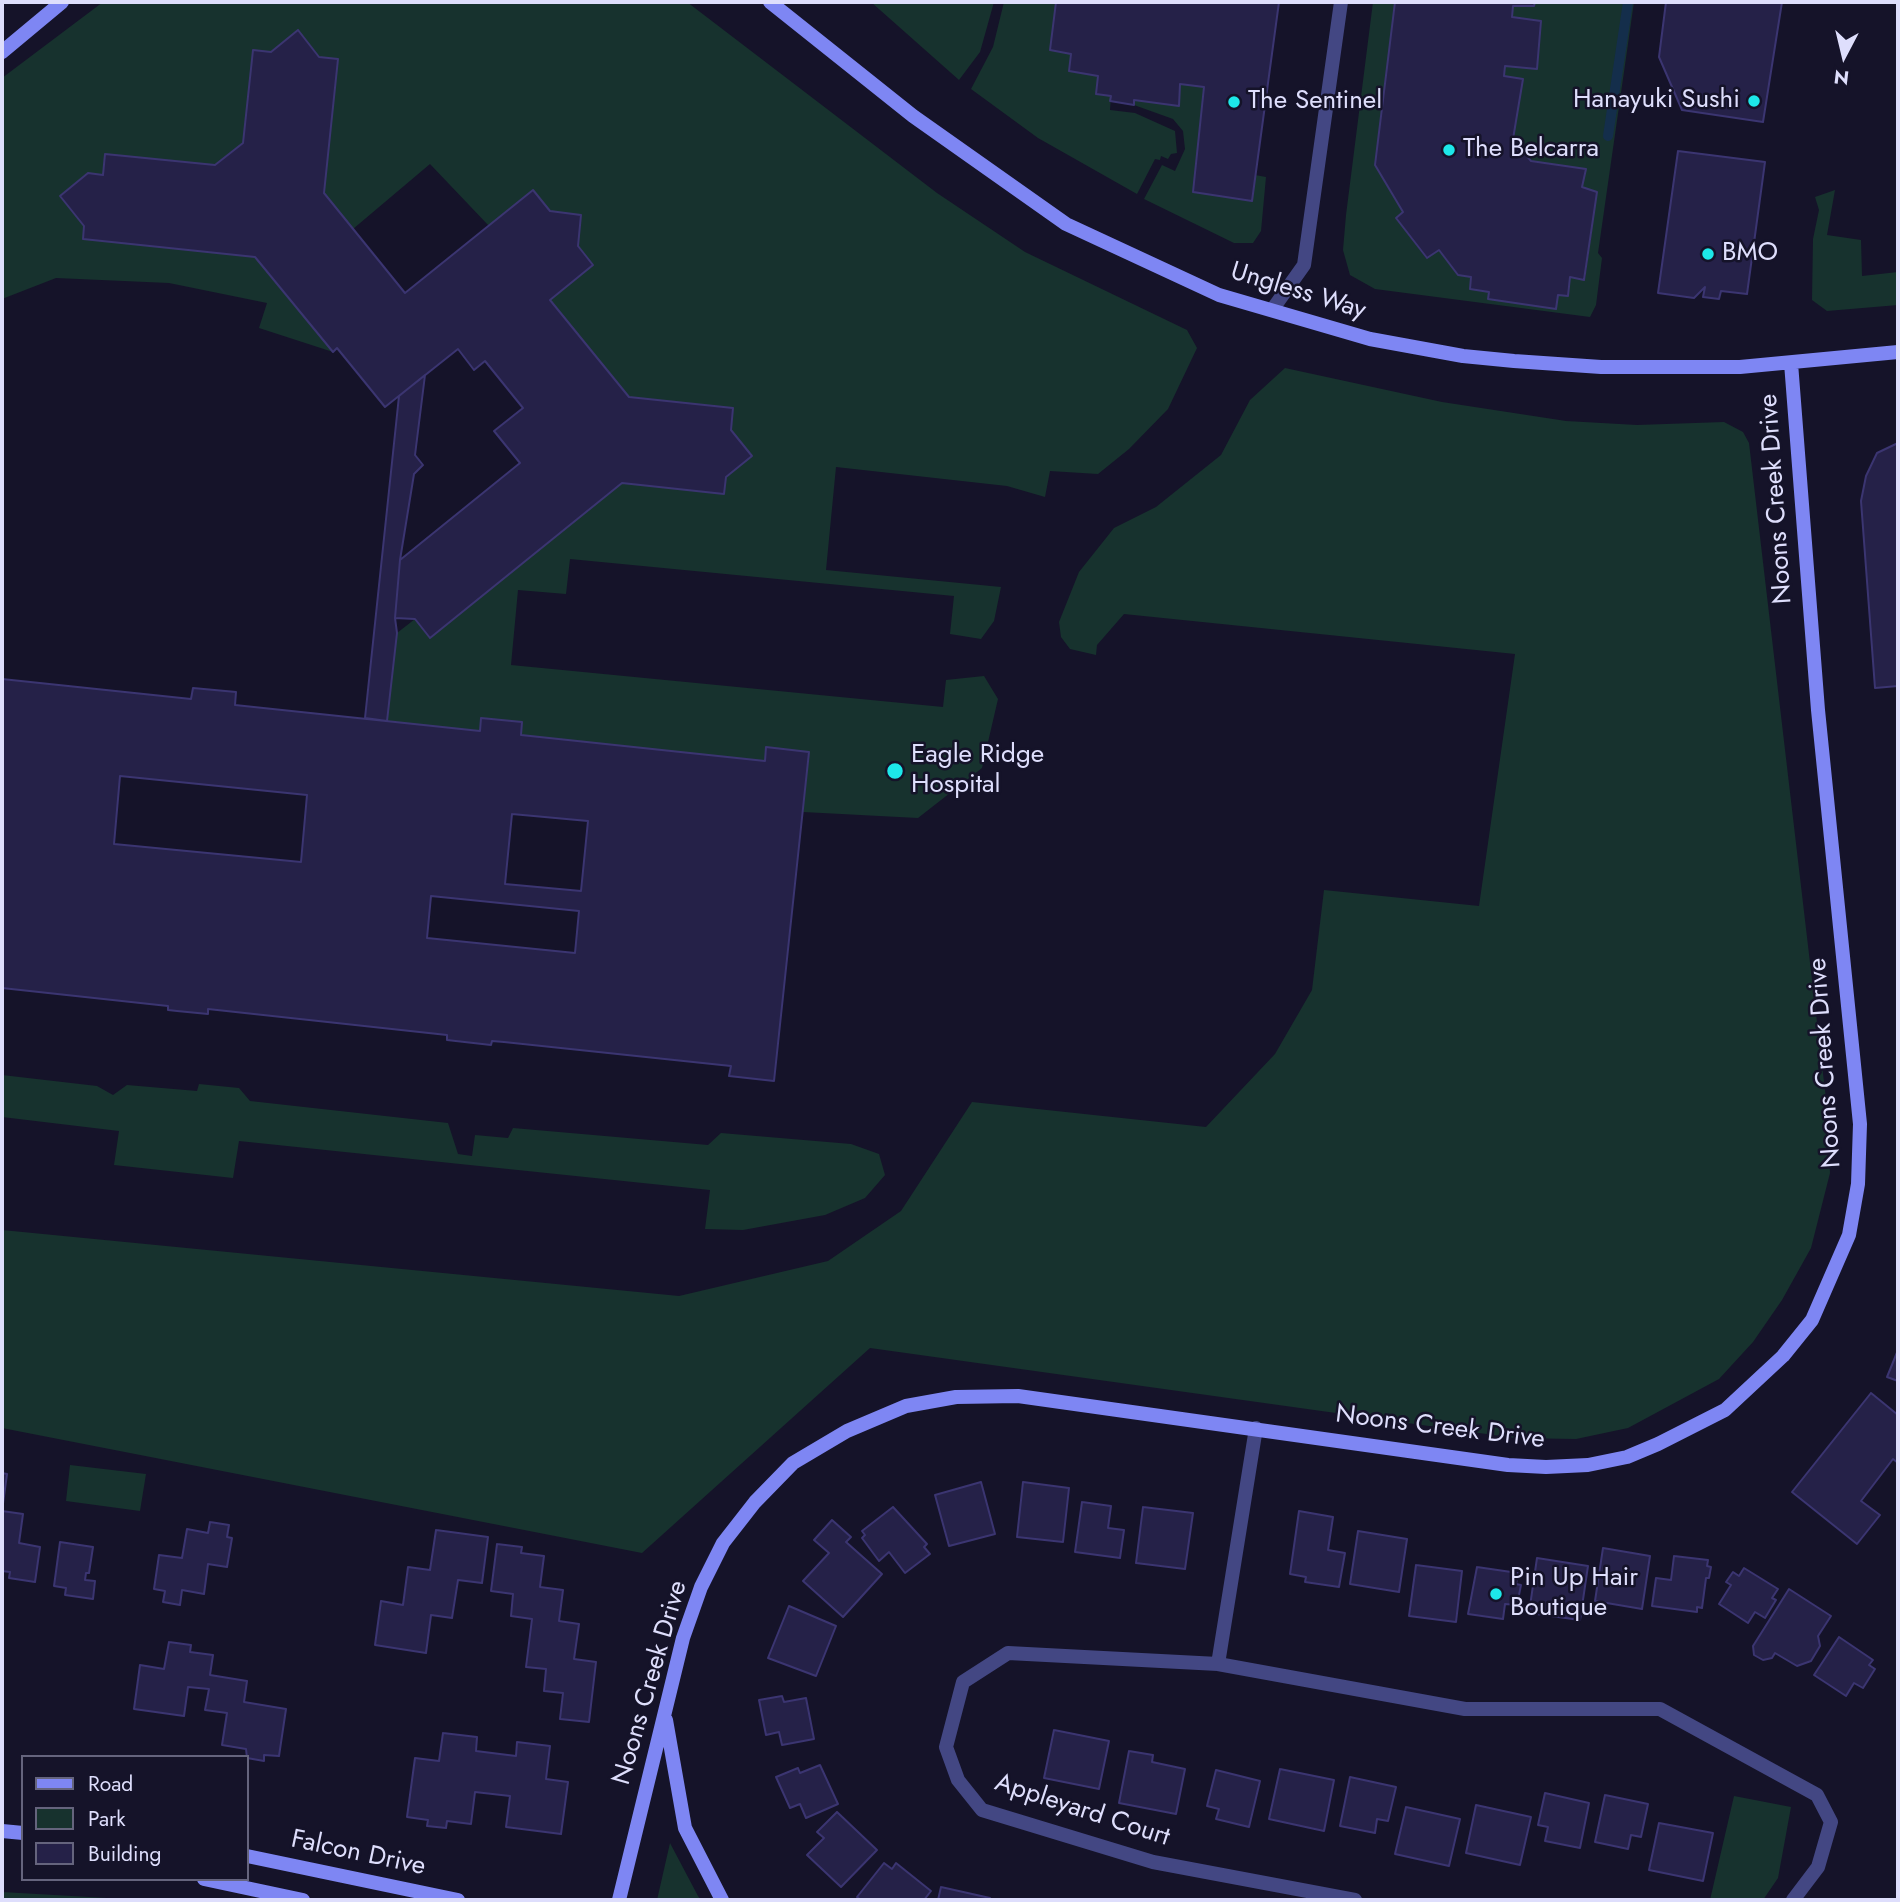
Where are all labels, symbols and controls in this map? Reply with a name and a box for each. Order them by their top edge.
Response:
north arrow [1809,21,1879,91]
text: N [1832,63,1851,92]
place label: Hanayuki Sushi [1573,85,1740,117]
place label: The Sentinel [1248,86,1382,118]
marker: Hanayuki Sushi [1746,93,1762,109]
marker: The Sentinel [1226,94,1242,110]
place label: The Belcarra [1463,134,1599,166]
marker: The Belcarra [1441,142,1457,158]
place label: BMO [1722,238,1778,270]
marker: BMO [1700,246,1716,262]
street label: Ungless Way [1227,257,1369,327]
street label: Noons Creek Drive [1754,393,1800,605]
place label: Eagle Ridge Hospital [911,740,1044,802]
marker: Eagle Ridge Hospital [885,761,905,781]
street label: Noons Creek Drive [1803,957,1849,1169]
street label: Noons Creek Drive [1334,1400,1546,1456]
place label: Pin Up Hair Boutique [1510,1563,1638,1624]
street label: Noons Creek Drive [607,1577,695,1789]
marker: Pin Up Hair Boutique [1488,1586,1504,1602]
legend [21,1755,248,1881]
street label: Appleyard Court [991,1768,1173,1854]
text: Road [88,1769,133,1799]
text: Park [88,1804,125,1834]
street label: Falcon Drive [288,1825,428,1883]
text: Building [88,1839,161,1869]

